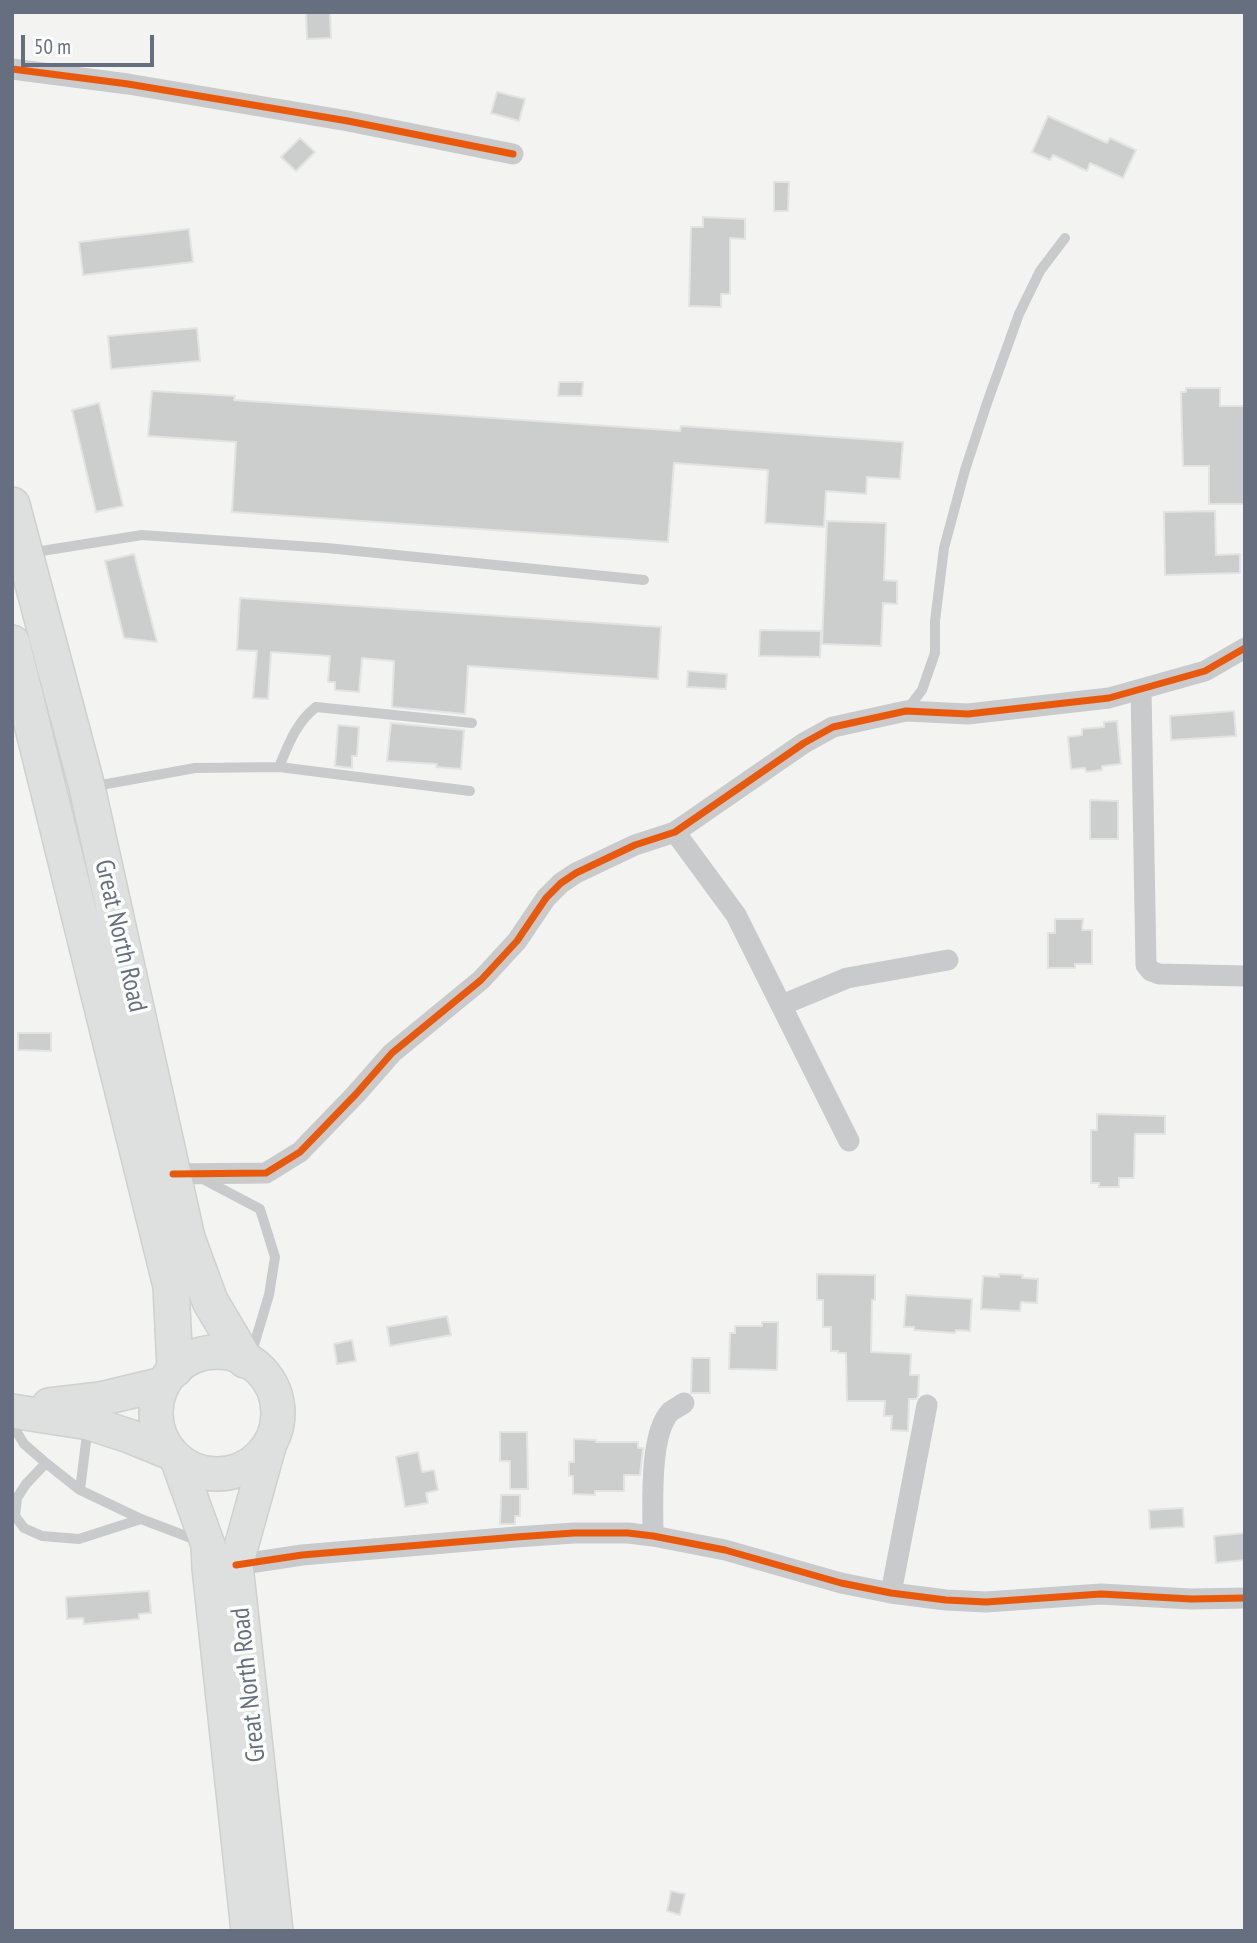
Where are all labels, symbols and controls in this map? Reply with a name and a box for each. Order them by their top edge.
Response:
scale bar [24,21,158,65]
text: 50 m [34,33,71,60]
street label: Great North Road [87,857,153,1015]
street label: Great North Road [225,1606,273,1764]

